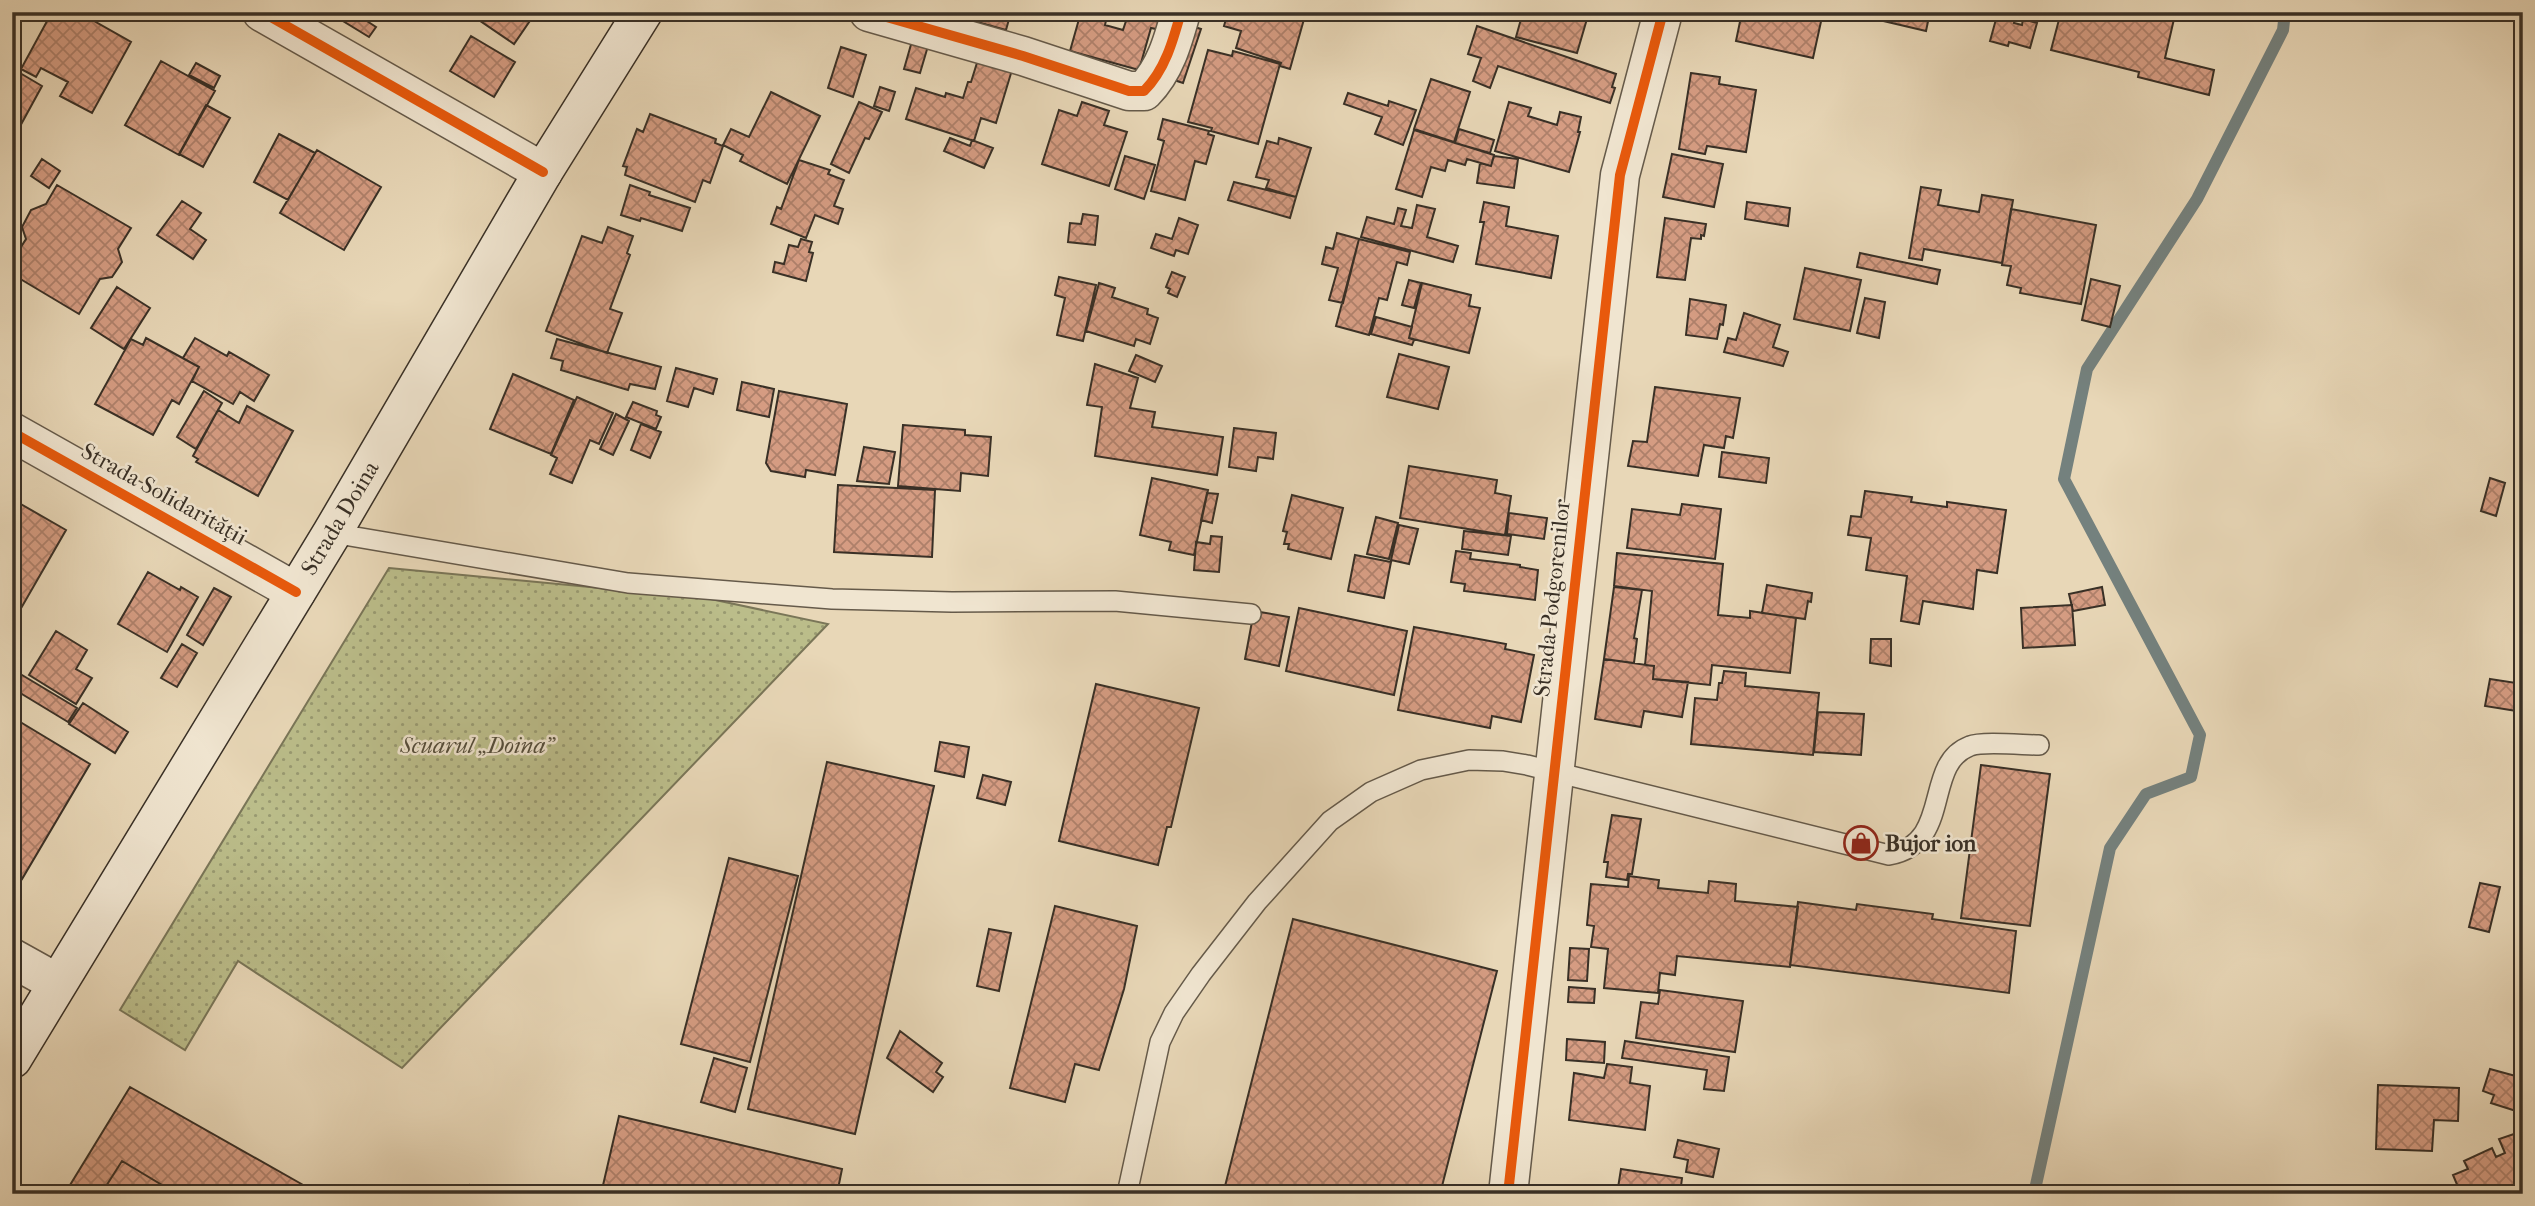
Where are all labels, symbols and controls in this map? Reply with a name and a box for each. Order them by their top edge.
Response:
street label: Strada Solidarității [76,437,252,551]
street label: Strada Doina [295,456,385,580]
street label: Strada Podgorenilor [1528,498,1576,698]
park label: Scuarul „Doina” [399,732,556,759]
shop icon: Bujor ion [1842,824,1880,862]
place label: Bujor ion [1885,830,1977,857]

